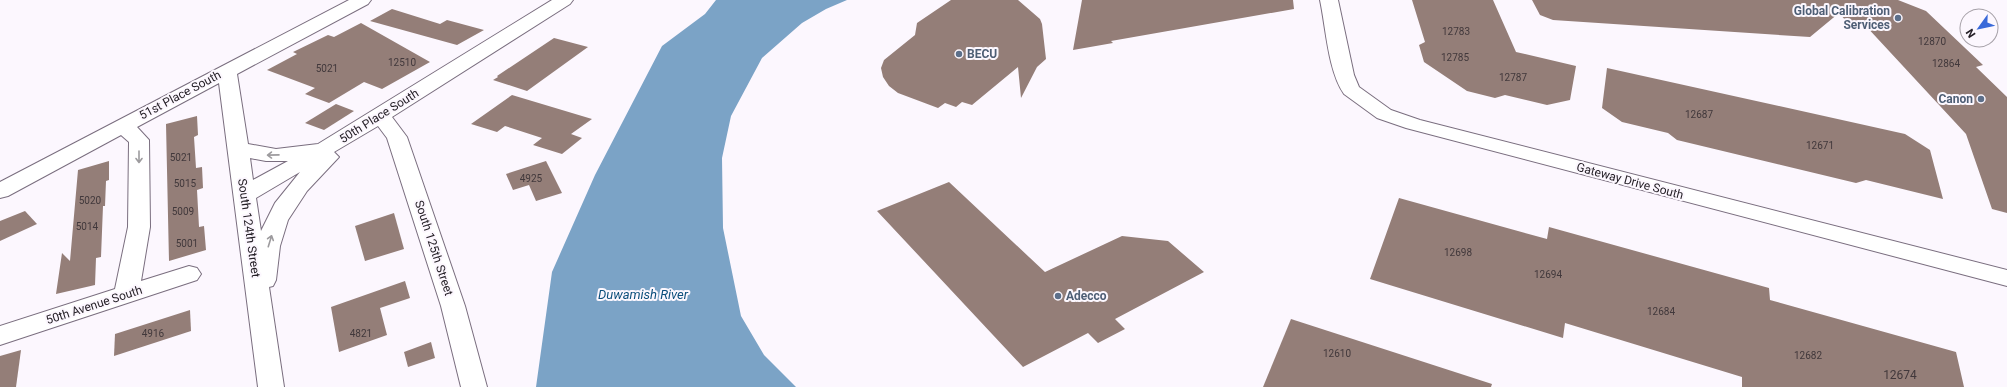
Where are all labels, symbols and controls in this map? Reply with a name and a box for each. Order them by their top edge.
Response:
place label: Global Calibration Services [1794,4,1890,32]
north arrow [1959,8,1999,48]
marker: Global Calibration Services [1893,13,1903,23]
house number: 12783 [1442,26,1470,37]
text: N [1963,26,1979,40]
house number: 12870 [1918,36,1946,47]
place label: BECU [967,47,997,61]
marker: BECU [954,49,964,59]
house number: 12785 [1441,52,1469,63]
house number: 12510 [388,57,416,68]
house number: 12864 [1932,58,1960,69]
house number: 5021 [316,63,338,74]
street label: 51st Place South [137,68,223,122]
house number: 12787 [1499,72,1527,83]
street label: 50th Place South [337,86,421,146]
place label: Canon [1939,92,1973,106]
marker: Canon [1976,94,1986,104]
house number: 12687 [1685,109,1713,120]
house number: 12671 [1806,140,1834,151]
one-way arrow [135,150,143,163]
one-way arrow [267,151,280,159]
house number: 5021 [170,152,192,163]
street label: Gateway Drive South [1575,160,1685,202]
house number: 4925 [520,173,543,184]
house number: 5015 [174,178,197,189]
street label: South 124th Street [235,178,263,278]
house number: 5020 [79,195,102,206]
street label: South 125th Street [412,199,456,298]
house number: 5009 [172,206,194,217]
house number: 5014 [76,221,99,232]
one-way arrow [267,234,274,247]
house number: 5001 [176,238,198,249]
house number: 12698 [1444,247,1472,258]
house number: 12694 [1534,269,1562,280]
street label: 50th Avenue South [44,283,144,327]
water label: Duwamish River [598,287,689,302]
place label: Adecco [1066,289,1107,303]
marker: Adecco [1053,291,1063,301]
house number: 12684 [1647,306,1675,317]
house number: 4916 [142,328,165,339]
house number: 4821 [350,328,372,339]
house number: 12610 [1323,348,1351,359]
house number: 12682 [1794,350,1822,361]
house number: 12674 [1883,368,1917,382]

